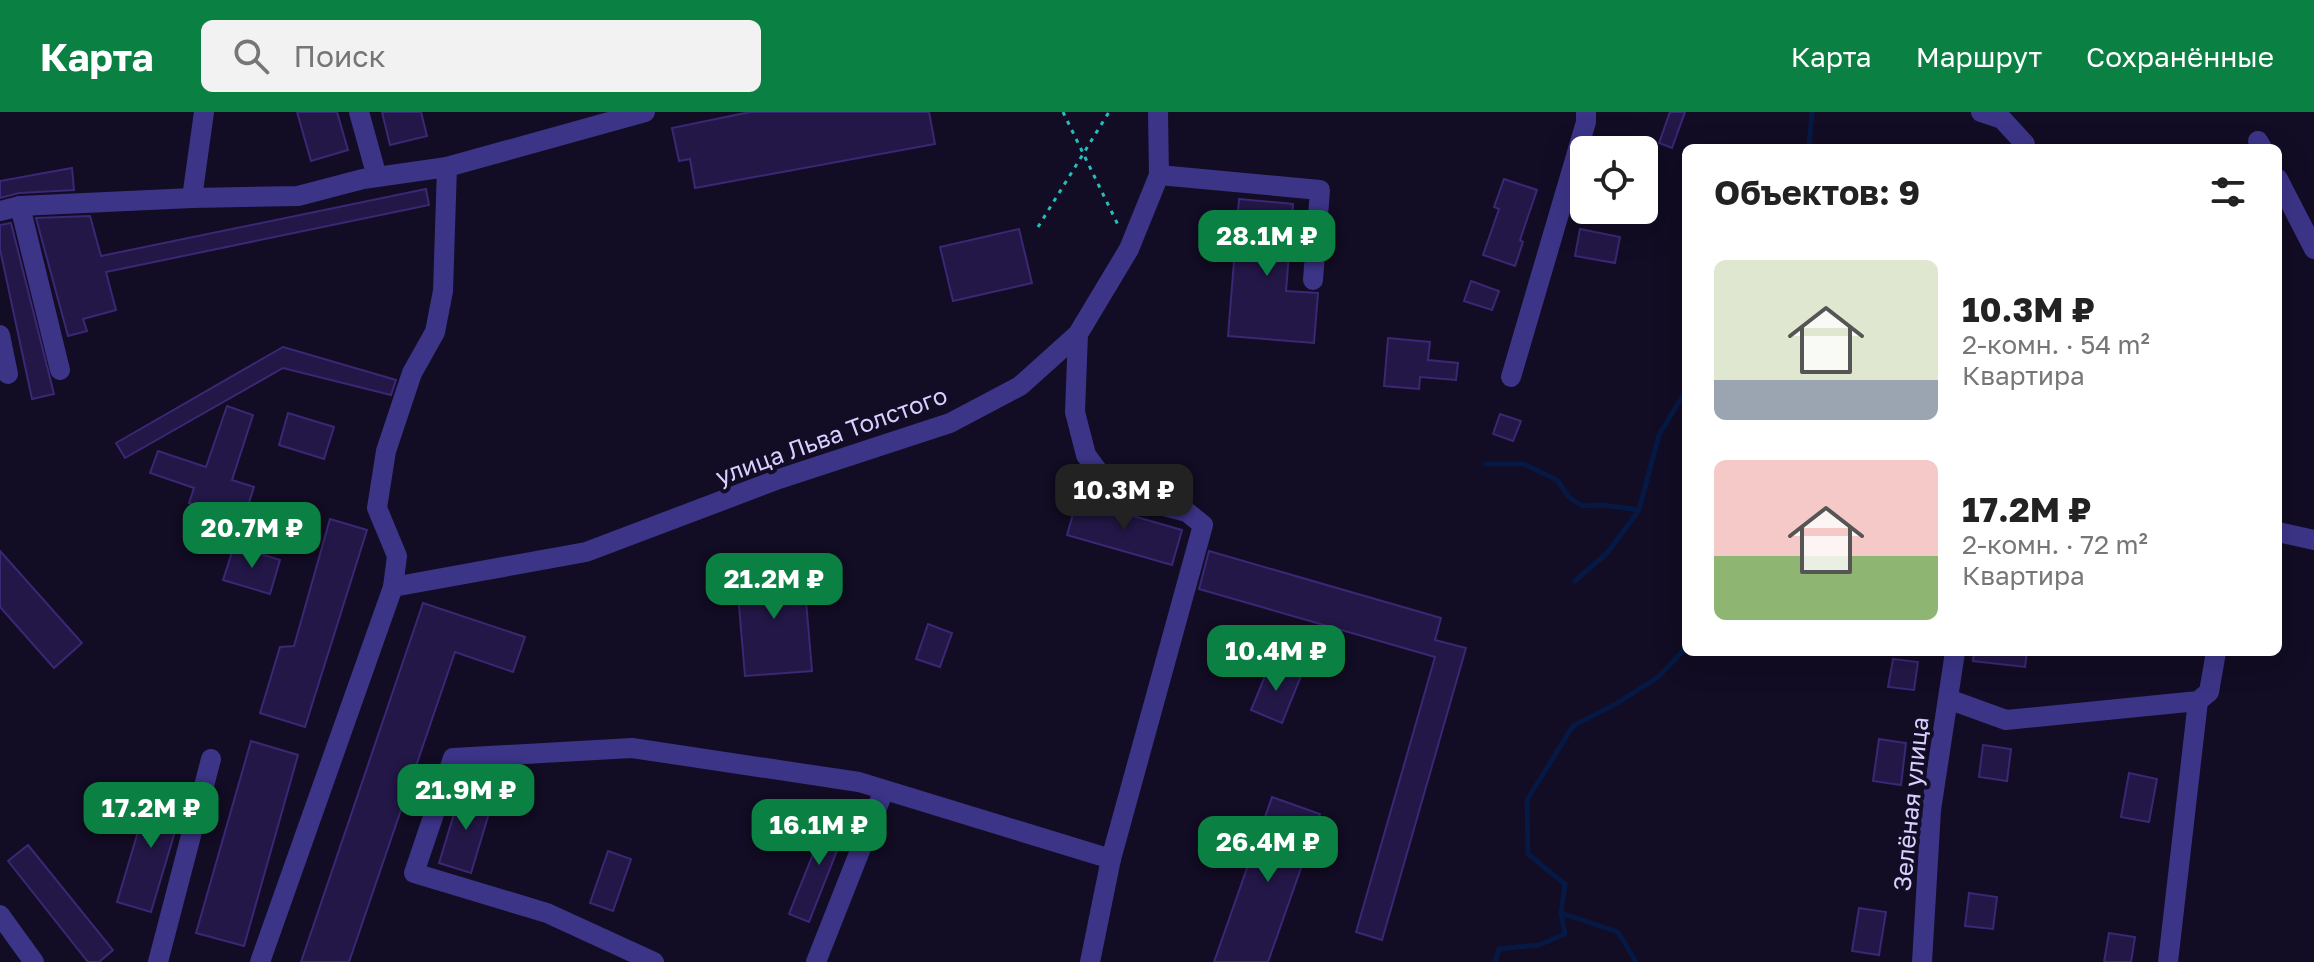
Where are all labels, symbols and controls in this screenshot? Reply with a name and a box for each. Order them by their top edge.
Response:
search box [201,20,761,92]
text: Карта [40,34,153,79]
icon: search [229,34,273,78]
text: Поиск [293,38,386,74]
text: Карта [1791,40,1872,73]
text: Маршрут [1916,40,2042,73]
text: Сохранённые [2086,40,2274,73]
map controls [1570,136,1658,224]
button: locate [1570,136,1658,224]
icon: filters [2206,170,2250,214]
text: Объектов: 9 [1714,172,1920,212]
pin: 28.1M ₽ [1193,210,1341,278]
text: 28.1M ₽ [1216,220,1318,251]
text: 10.3M ₽ [1962,289,2095,329]
icon: home [1778,292,1874,388]
text: 2-комн. · 54 m² [1962,329,2150,360]
text: Квартира [1962,360,2085,391]
street label: улица Льва Толстого [711,380,951,490]
pin: 10.3M ₽ [1050,464,1198,532]
text: 10.3M ₽ [1073,474,1175,505]
text: 17.2M ₽ [1962,489,2091,529]
icon: home [1778,492,1874,588]
pin: 20.7M ₽ [178,502,326,570]
text: 20.7M ₽ [201,512,303,543]
text: 2-комн. · 72 m² [1962,529,2148,560]
pin: 21.2M ₽ [700,553,848,621]
text: Квартира [1962,560,2085,591]
text: 21.2M ₽ [724,563,824,594]
pin: 10.4M ₽ [1202,625,1350,693]
text: 10.4M ₽ [1225,635,1327,666]
street label: Зелёная улица [1886,715,1934,893]
pin: 21.9M ₽ [392,764,540,832]
text: 21.9M ₽ [415,774,517,805]
pin: 17.2M ₽ [77,782,225,850]
text: 17.2M ₽ [102,792,200,823]
pin: 16.1M ₽ [745,799,893,867]
text: 16.1M ₽ [770,809,868,840]
pin: 26.4M ₽ [1194,816,1342,884]
text: 26.4M ₽ [1216,826,1320,857]

